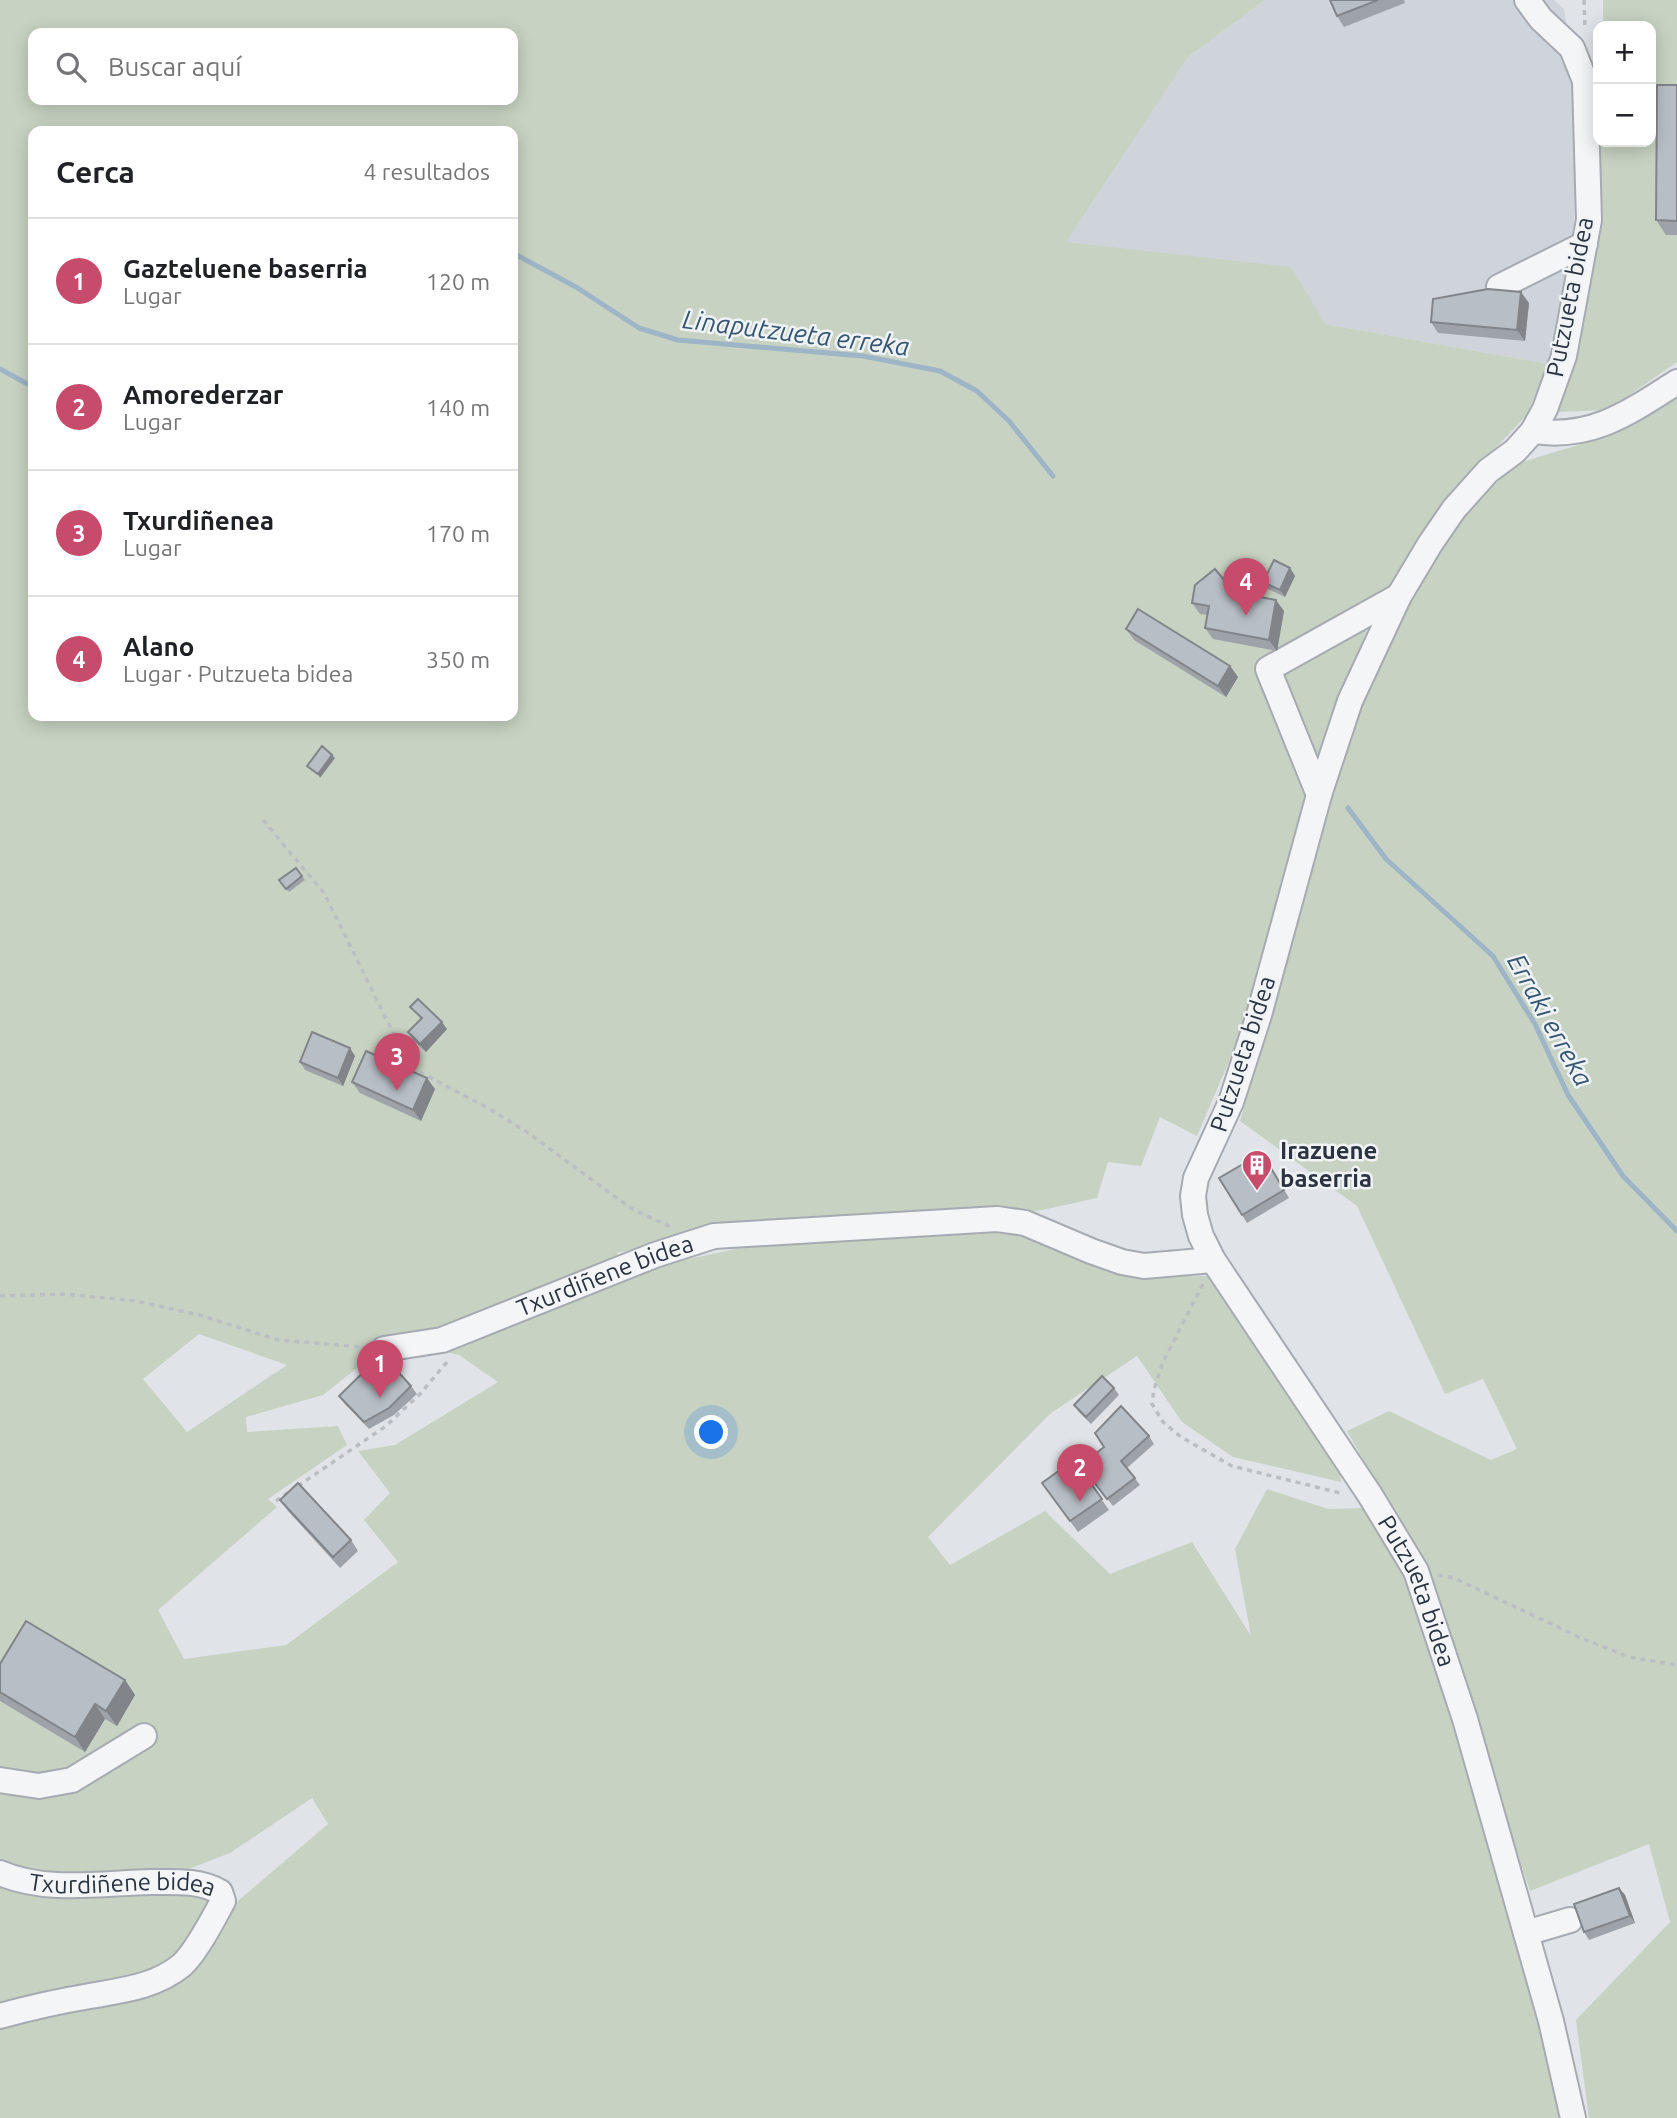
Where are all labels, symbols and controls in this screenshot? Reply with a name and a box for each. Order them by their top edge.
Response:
map controls [1593,21,1656,147]
button: + [1593,21,1656,84]
search box [28,28,518,105]
icon: search [52,48,90,86]
text: Buscar aquí [108,52,242,81]
button: − [1593,84,1656,147]
text: Cerca [56,155,135,189]
text: 4 resultados [364,159,490,184]
street label: Putzueta bidea [1541,215,1598,379]
text: Gazteluene baserria [123,254,368,283]
text: 1 [73,269,85,294]
text: 120 m [426,269,490,294]
text: Lugar [123,283,182,308]
water label: Linaputzueta erreka [681,304,911,361]
text: Amorederzar [123,380,283,409]
text: 2 [73,395,85,420]
text: 140 m [426,395,490,420]
text: Lugar [123,409,182,434]
text: Txurdiñenea [123,506,274,535]
text: 3 [73,521,85,546]
text: 170 m [426,521,490,546]
text: Lugar [123,535,182,560]
pin: 4 [1223,558,1269,616]
text: Alano [123,632,194,661]
text: 4 [73,647,85,672]
text: 350 m [426,647,490,672]
text: Lugar · Putzueta bidea [123,661,353,686]
water label: Erraki erreka [1502,949,1599,1091]
street label: Putzueta bidea [1205,973,1280,1135]
pin: 3 [374,1033,420,1091]
place label: Irazuene baserria [1280,1137,1377,1192]
building icon: Irazuene baserria [1240,1148,1274,1192]
street label: Txurdiñene bidea [513,1230,696,1322]
pin: 1 [357,1340,403,1398]
your location [694,1415,728,1449]
pin: 2 [1057,1444,1103,1502]
street label: Putzueta bidea [1373,1510,1461,1670]
street label: Txurdiñene bidea [27,1868,220,1901]

